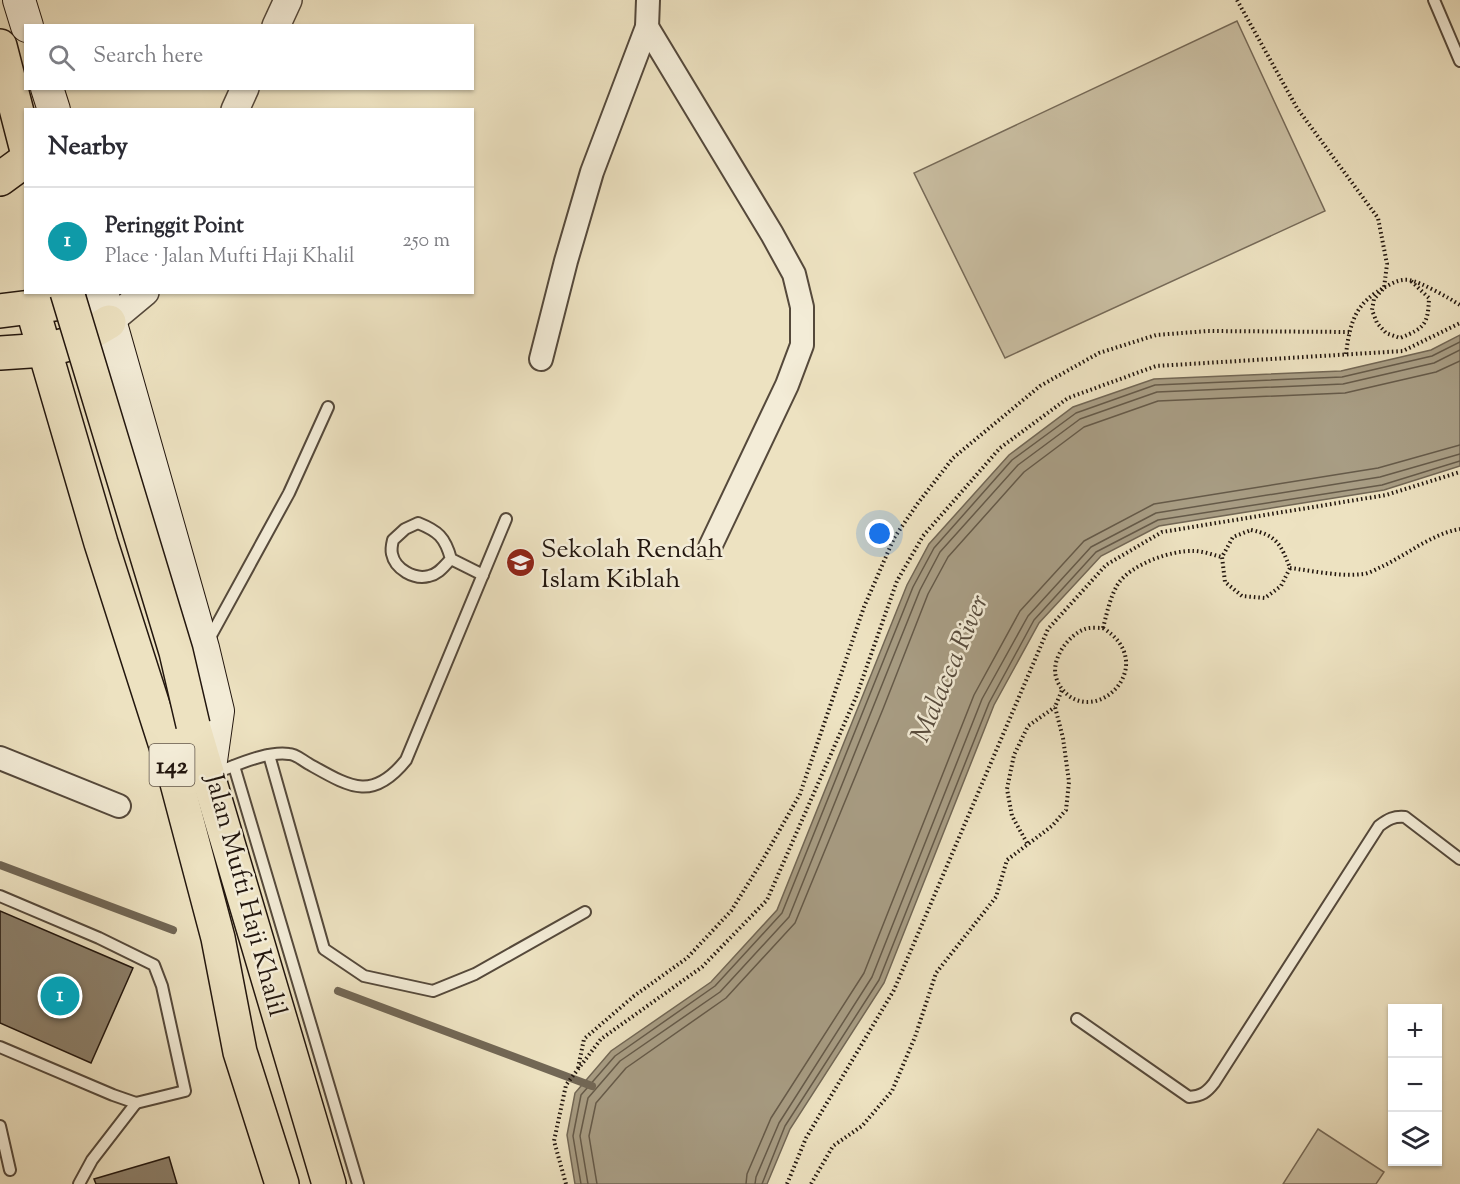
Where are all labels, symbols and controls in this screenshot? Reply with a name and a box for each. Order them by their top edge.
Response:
search box [24,24,474,90]
icon: search [45,41,78,74]
text: Search here [93,41,203,73]
text: Nearby [48,129,128,166]
text: Peringgit Point [105,211,244,243]
text: 1 [64,227,71,256]
text: 250 m [402,227,450,256]
text: Place · Jalan Mufti Haji Khalil [105,243,355,272]
your location [865,519,894,548]
place label: Sekolah Rendah Islam Kiblah [541,532,723,599]
school or university icon: Sekolah Rendah Islam Kiblah [504,547,536,579]
water label: Malacca River [903,589,1000,749]
road number: 142 [150,744,195,786]
street label: Jalan Mufti Haji Khalil [194,769,295,1021]
pin: 1 [40,974,80,1018]
map controls [1388,1004,1442,1166]
button: + [1388,1004,1442,1058]
button: − [1388,1058,1442,1112]
button: layers [1388,1112,1442,1166]

